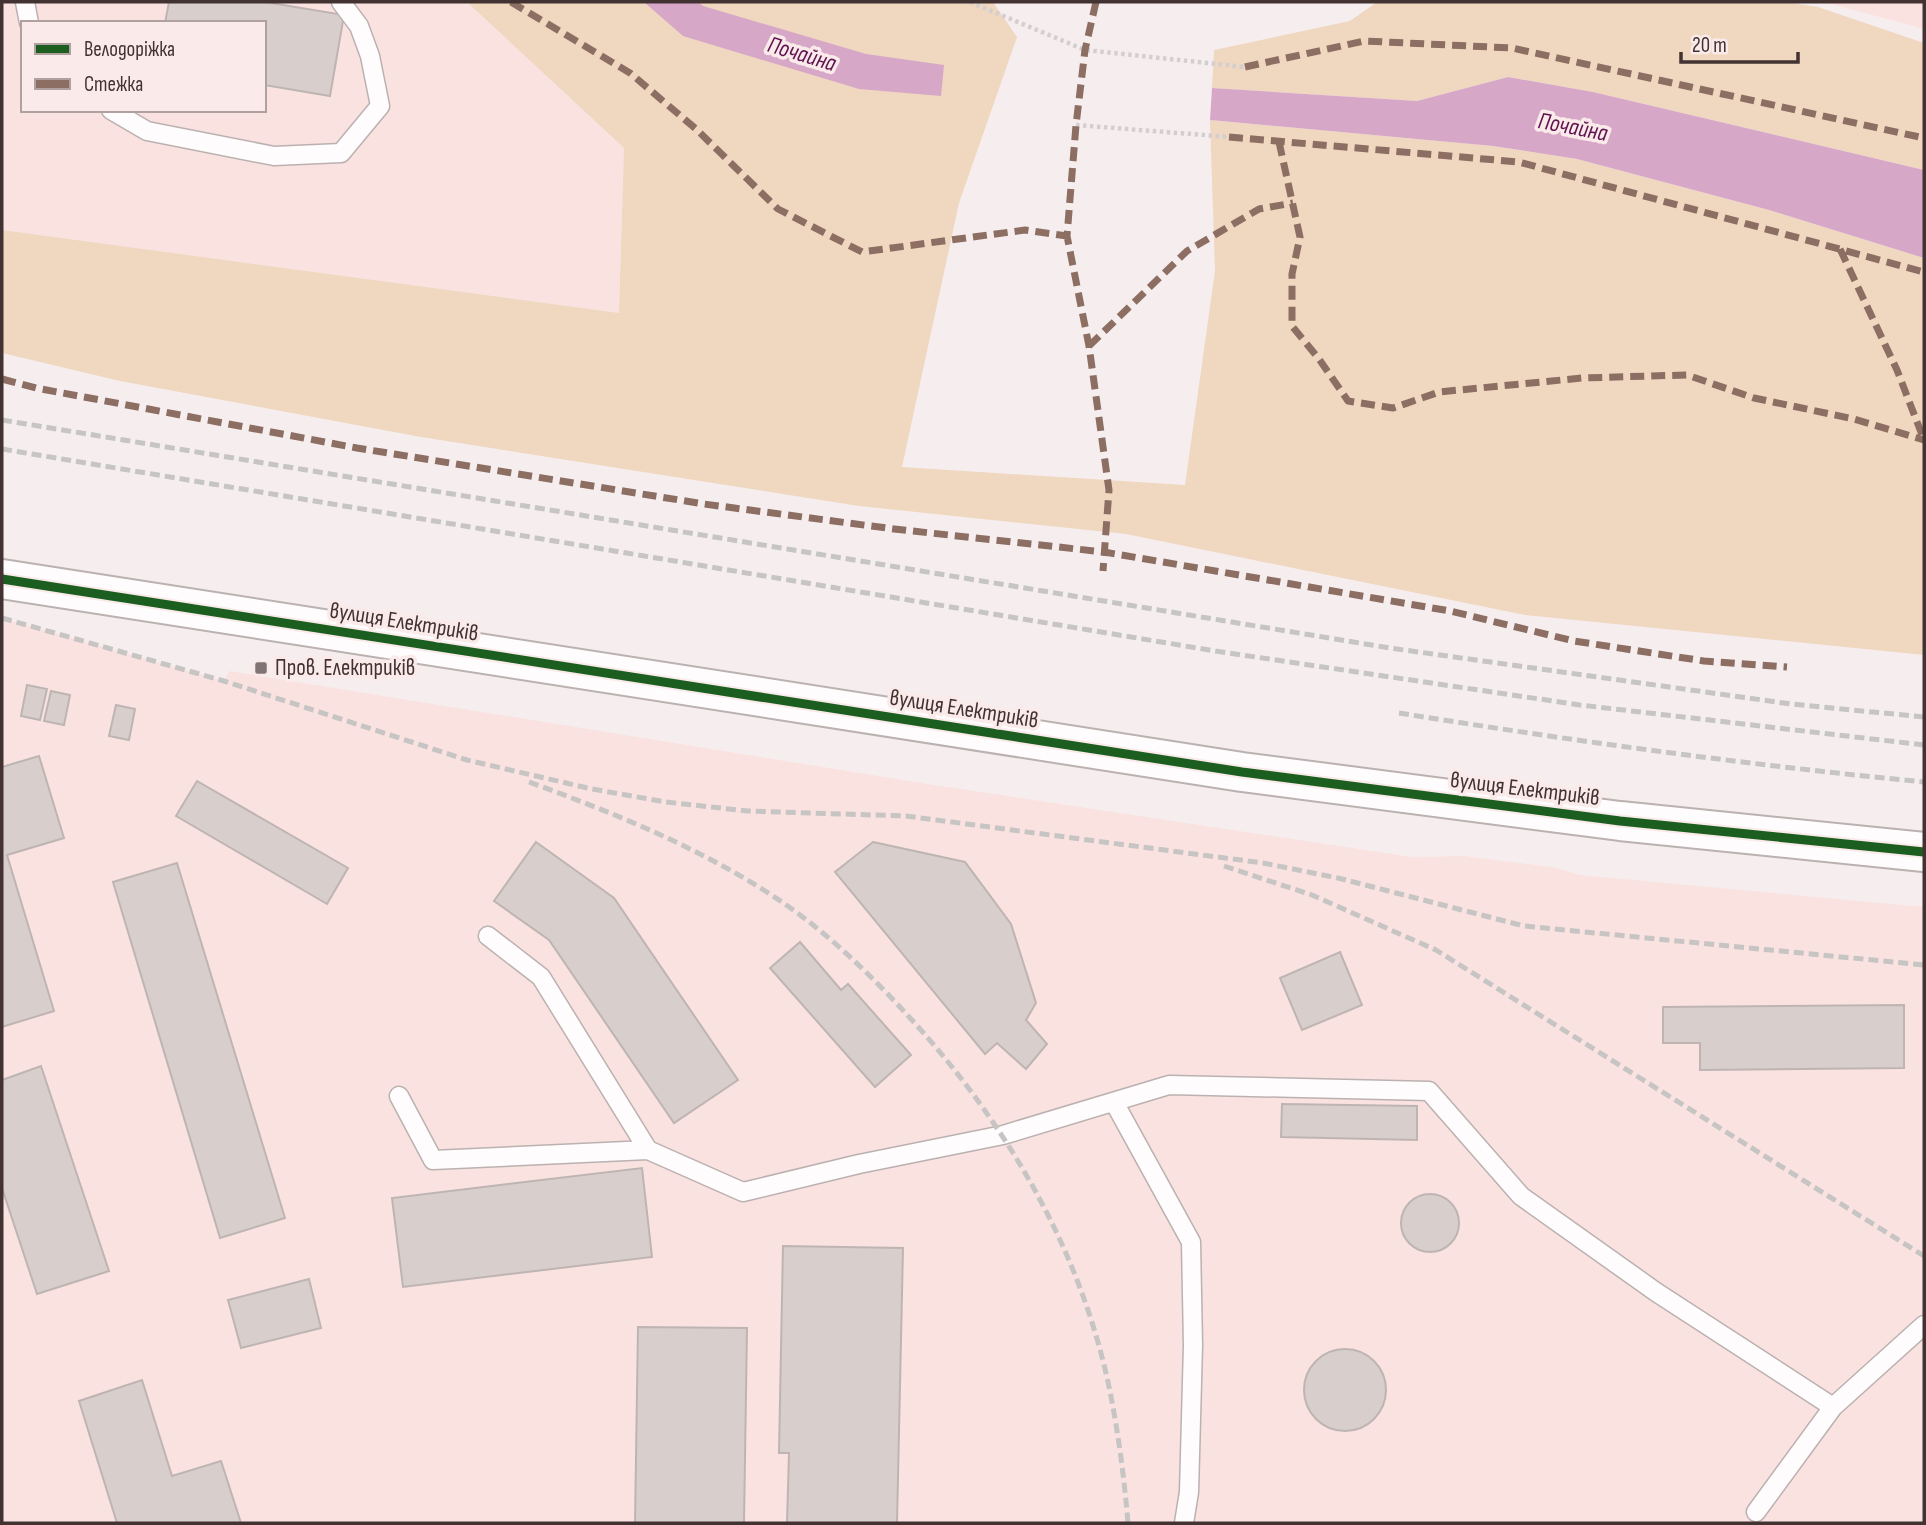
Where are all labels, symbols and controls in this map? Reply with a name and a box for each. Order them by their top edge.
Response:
legend [21,21,266,112]
scale bar [1681,21,1798,65]
water label: Почайна [764,30,840,78]
text: 20 m [1692,33,1727,58]
text: Велодоріжка [84,37,175,62]
text: Стежка [84,72,143,97]
water label: Почайна [1536,106,1611,148]
street label: вулиця Електриків [328,596,480,648]
place label: Пров. Електриків [275,654,415,682]
marker: Пров. Електриків [253,660,269,676]
street label: вулиця Електриків [888,683,1040,735]
street label: вулиця Електриків [1449,766,1601,812]

